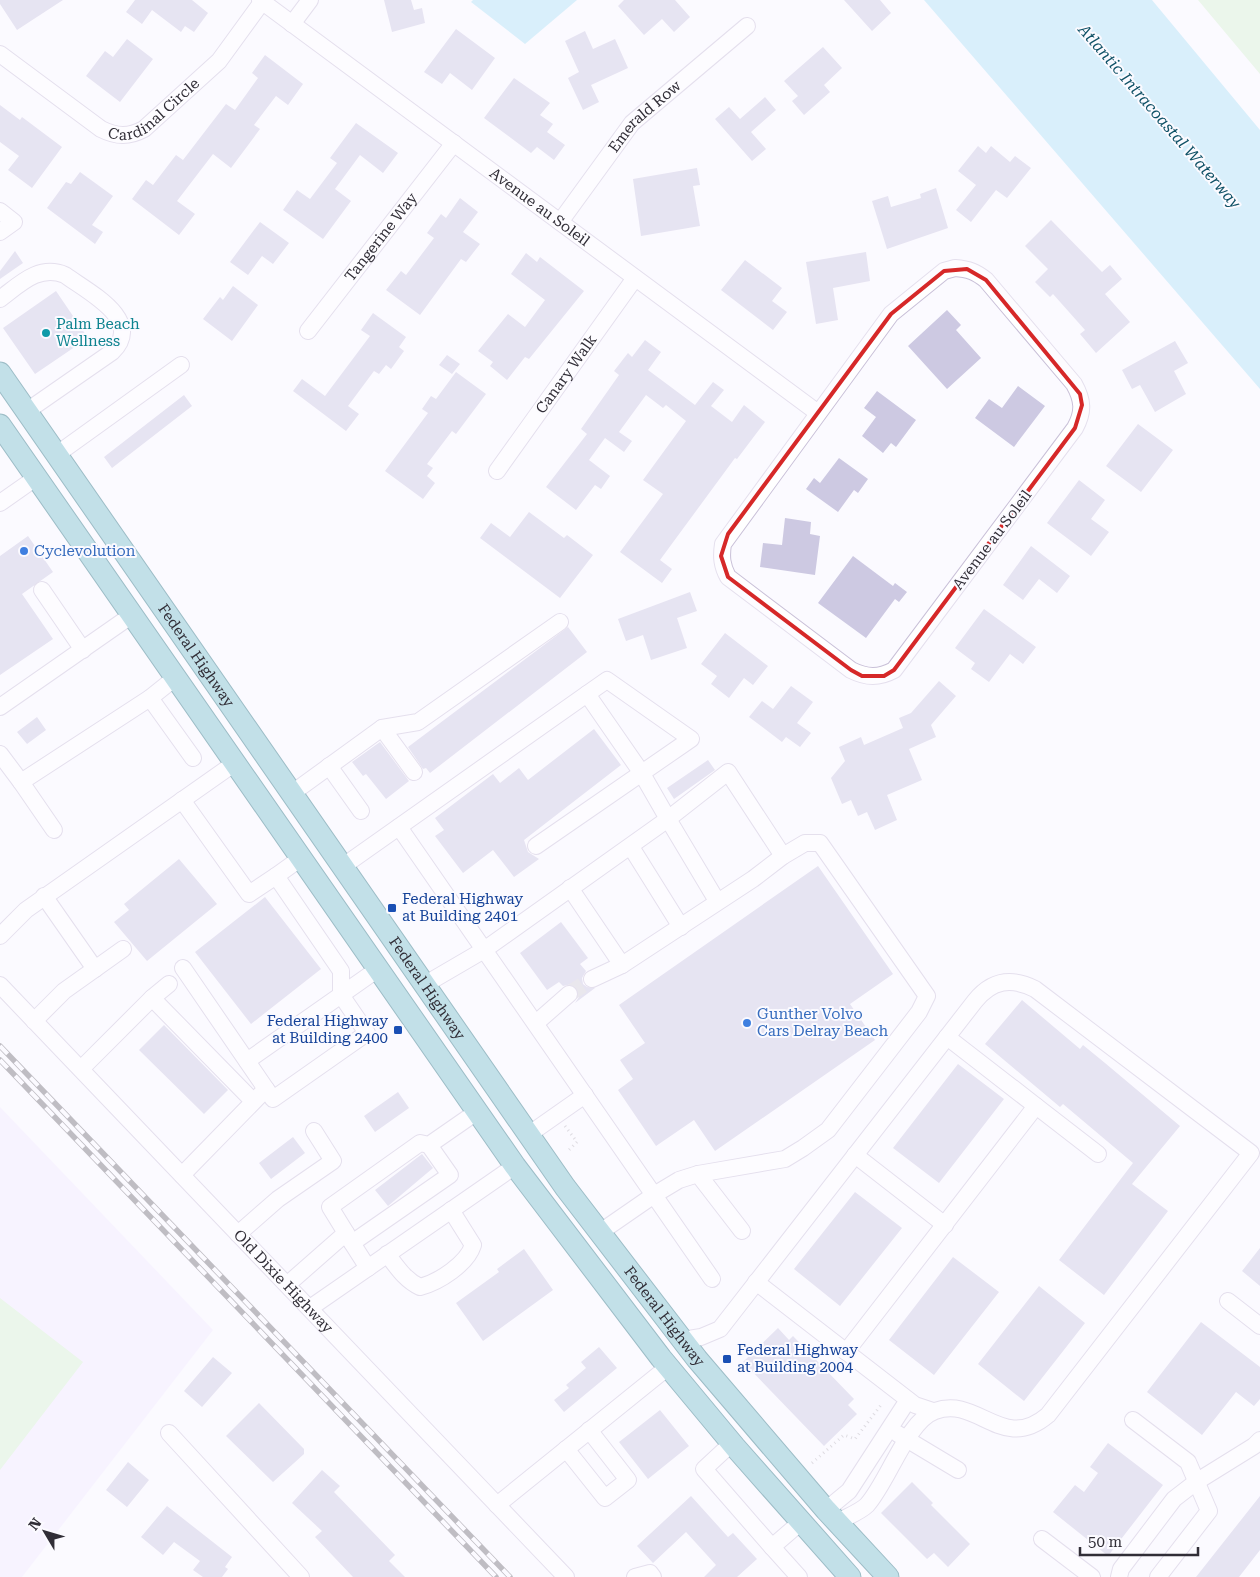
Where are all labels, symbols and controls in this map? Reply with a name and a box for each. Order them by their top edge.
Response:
water label: Atlantic Intracoastal Waterway [1074,20,1245,213]
street label: Cardinal Circle [106,74,203,144]
street label: Emerald Row [605,76,685,156]
street label: Avenue au Soleil [486,164,594,250]
street label: Tangerine Way [341,189,421,285]
place label: Palm Beach Wellness [56,315,140,350]
marker: Palm Beach Wellness [40,327,52,339]
street label: Canary Walk [532,331,601,417]
street label: Avenue au Soleil [949,486,1035,593]
place label: Cyclevolution [34,542,136,560]
marker: Cyclevolution [18,545,30,557]
street label: Federal Highway [154,601,238,711]
place label: Federal Highway at Building 2401 [402,890,523,925]
marker: Federal Highway at Building 2401 [386,902,398,914]
street label: Federal Highway [385,933,469,1043]
place label: Gunther Volvo Cars Delray Beach [757,1005,888,1040]
place label: Federal Highway at Building 2400 [267,1012,388,1047]
marker: Gunther Volvo Cars Delray Beach [741,1017,753,1029]
marker: Federal Highway at Building 2400 [392,1024,404,1036]
street label: Old Dixie Highway [230,1226,337,1337]
street label: Federal Highway [620,1263,708,1370]
place label: Federal Highway at Building 2004 [737,1341,858,1376]
marker: Federal Highway at Building 2004 [721,1353,733,1365]
north arrow [20,1507,70,1557]
text: N [25,1515,45,1533]
scale bar [1080,1524,1198,1556]
text: 50 m [1088,1533,1123,1551]

